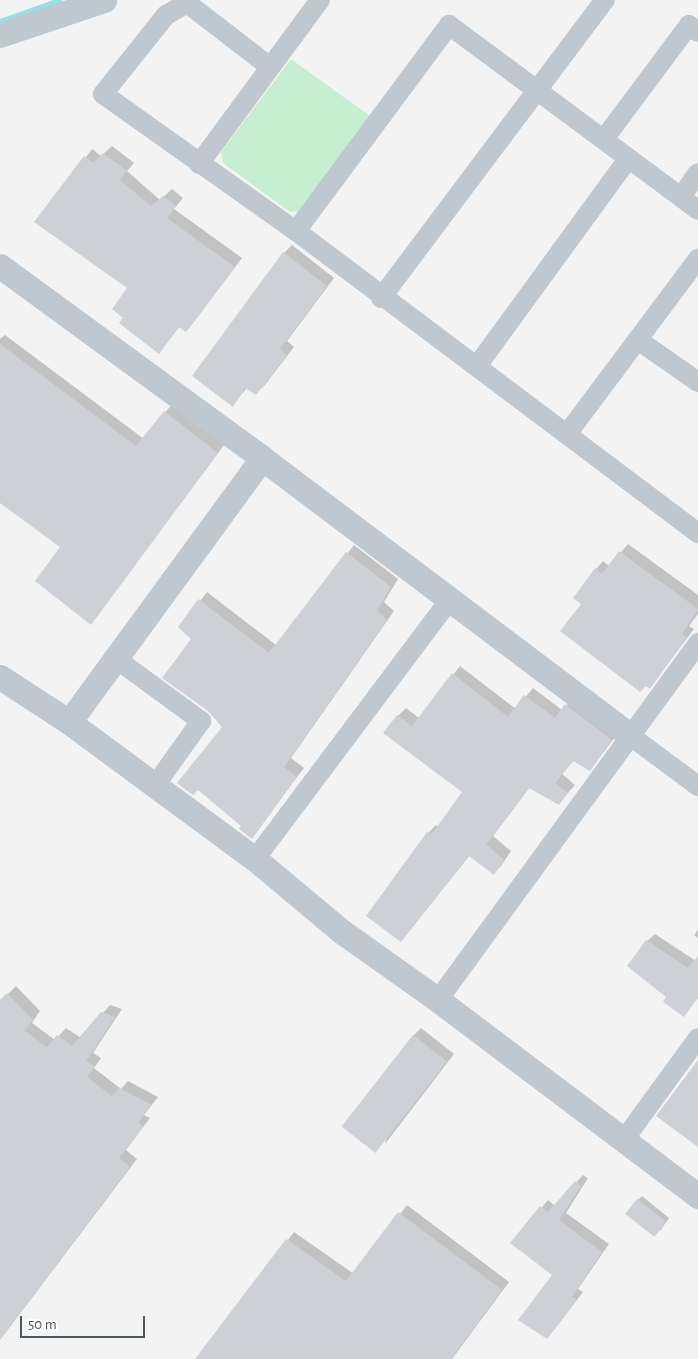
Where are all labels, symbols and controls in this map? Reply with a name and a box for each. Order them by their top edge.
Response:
scale bar [22,1306,148,1338]
text: 50 m [28,1317,57,1332]

